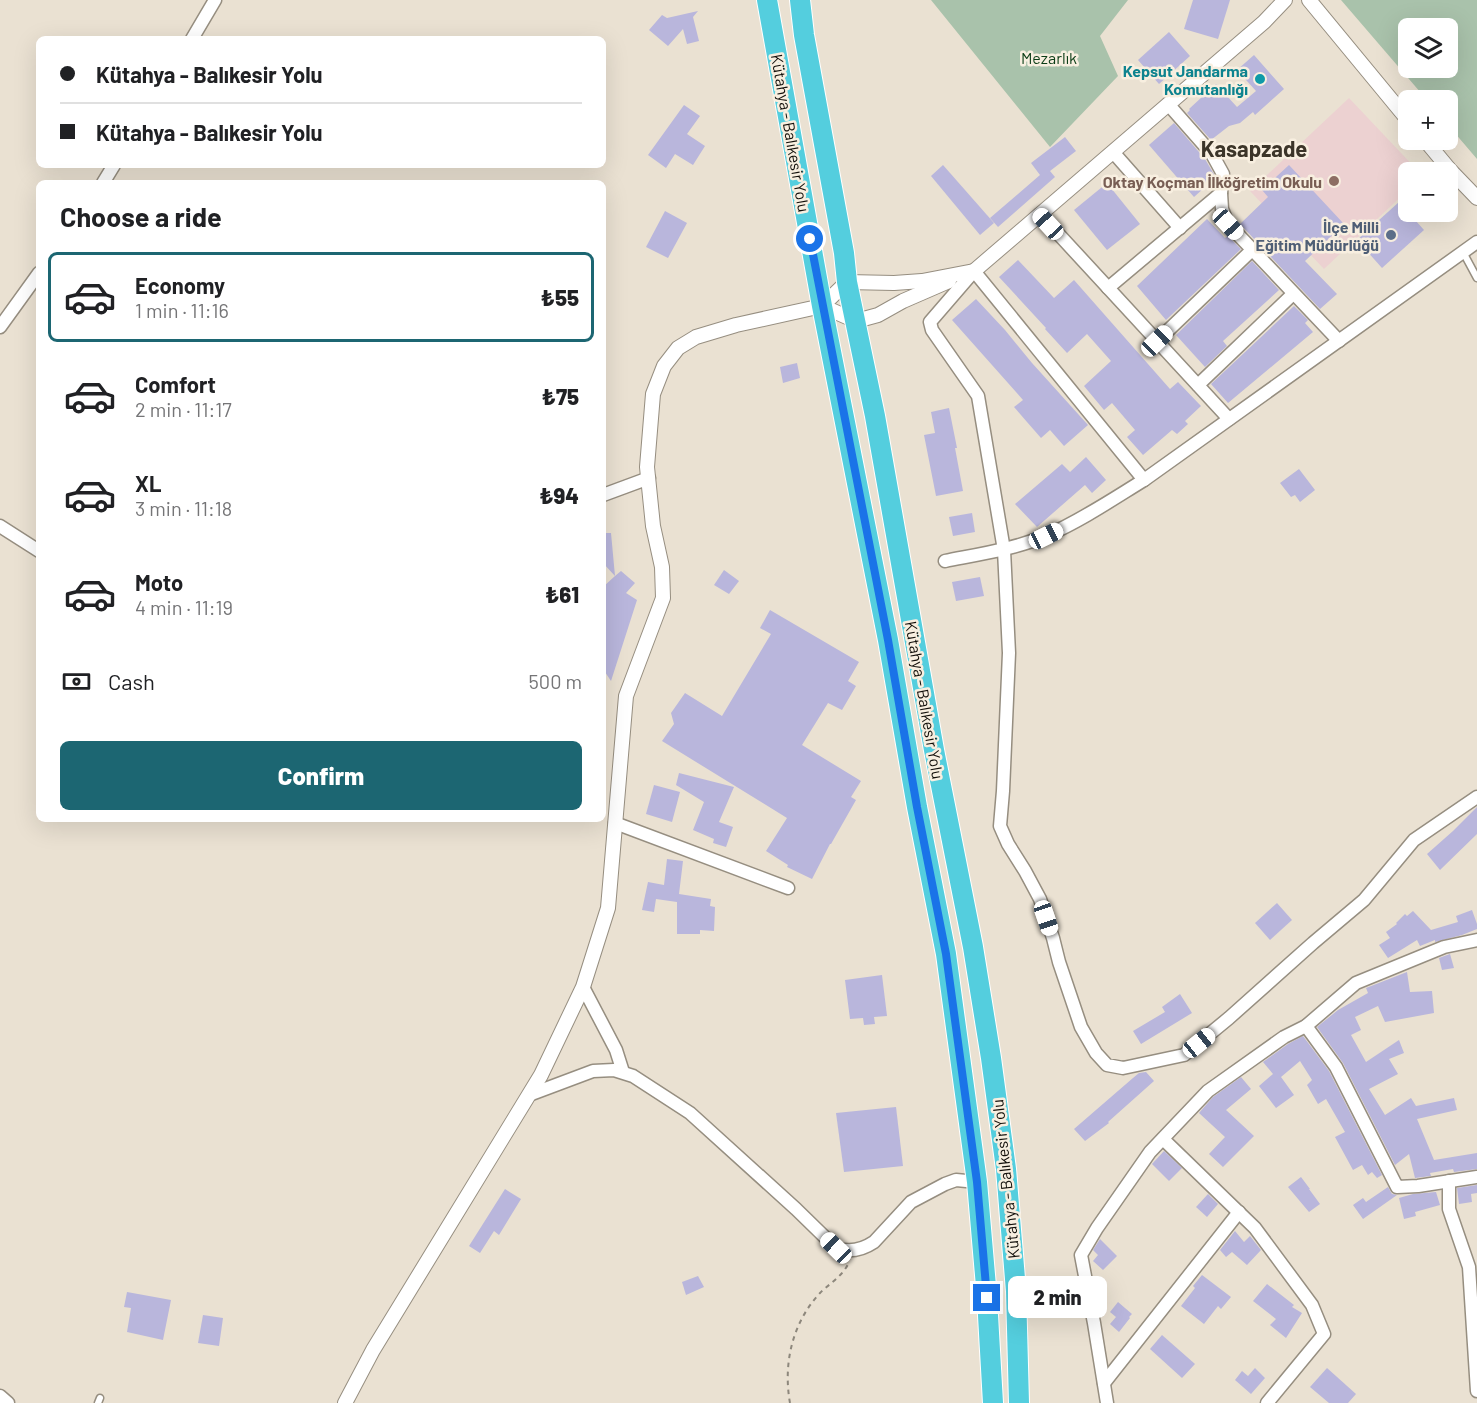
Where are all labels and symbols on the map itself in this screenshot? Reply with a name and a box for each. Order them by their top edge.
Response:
park label: Mezarlık [1021,48,1077,67]
street label: Kütahya - Balıkesir Yolu [768,53,814,213]
place label: Kepsut Jandarma Komutanlığı [1123,61,1248,98]
marker: Kepsut Jandarma Komutanlığı [1253,72,1267,86]
district label: Kasapzade [1201,135,1307,161]
place label: Oktay Koçman İlköğretim Okulu [1103,172,1322,191]
marker: Oktay Koçman İlköğretim Okulu [1327,174,1341,188]
car [1029,205,1067,243]
car [1209,205,1247,243]
place label: İlçe Milli Eğitim Müdürlüğü [1256,217,1379,254]
route start [796,225,823,252]
marker: İlçe Milli Eğitim Müdürlüğü [1384,228,1398,242]
car [1138,322,1176,360]
car [1026,520,1066,552]
street label: Kütahya - Balıkesir Yolu [902,620,948,780]
car [1032,898,1060,938]
car [1179,1025,1219,1061]
street label: Kütahya - Balıkesir Yolu [987,1098,1023,1260]
car [817,1229,855,1267]
callout: 2 min [1008,1277,1107,1319]
route end [973,1284,1000,1311]

